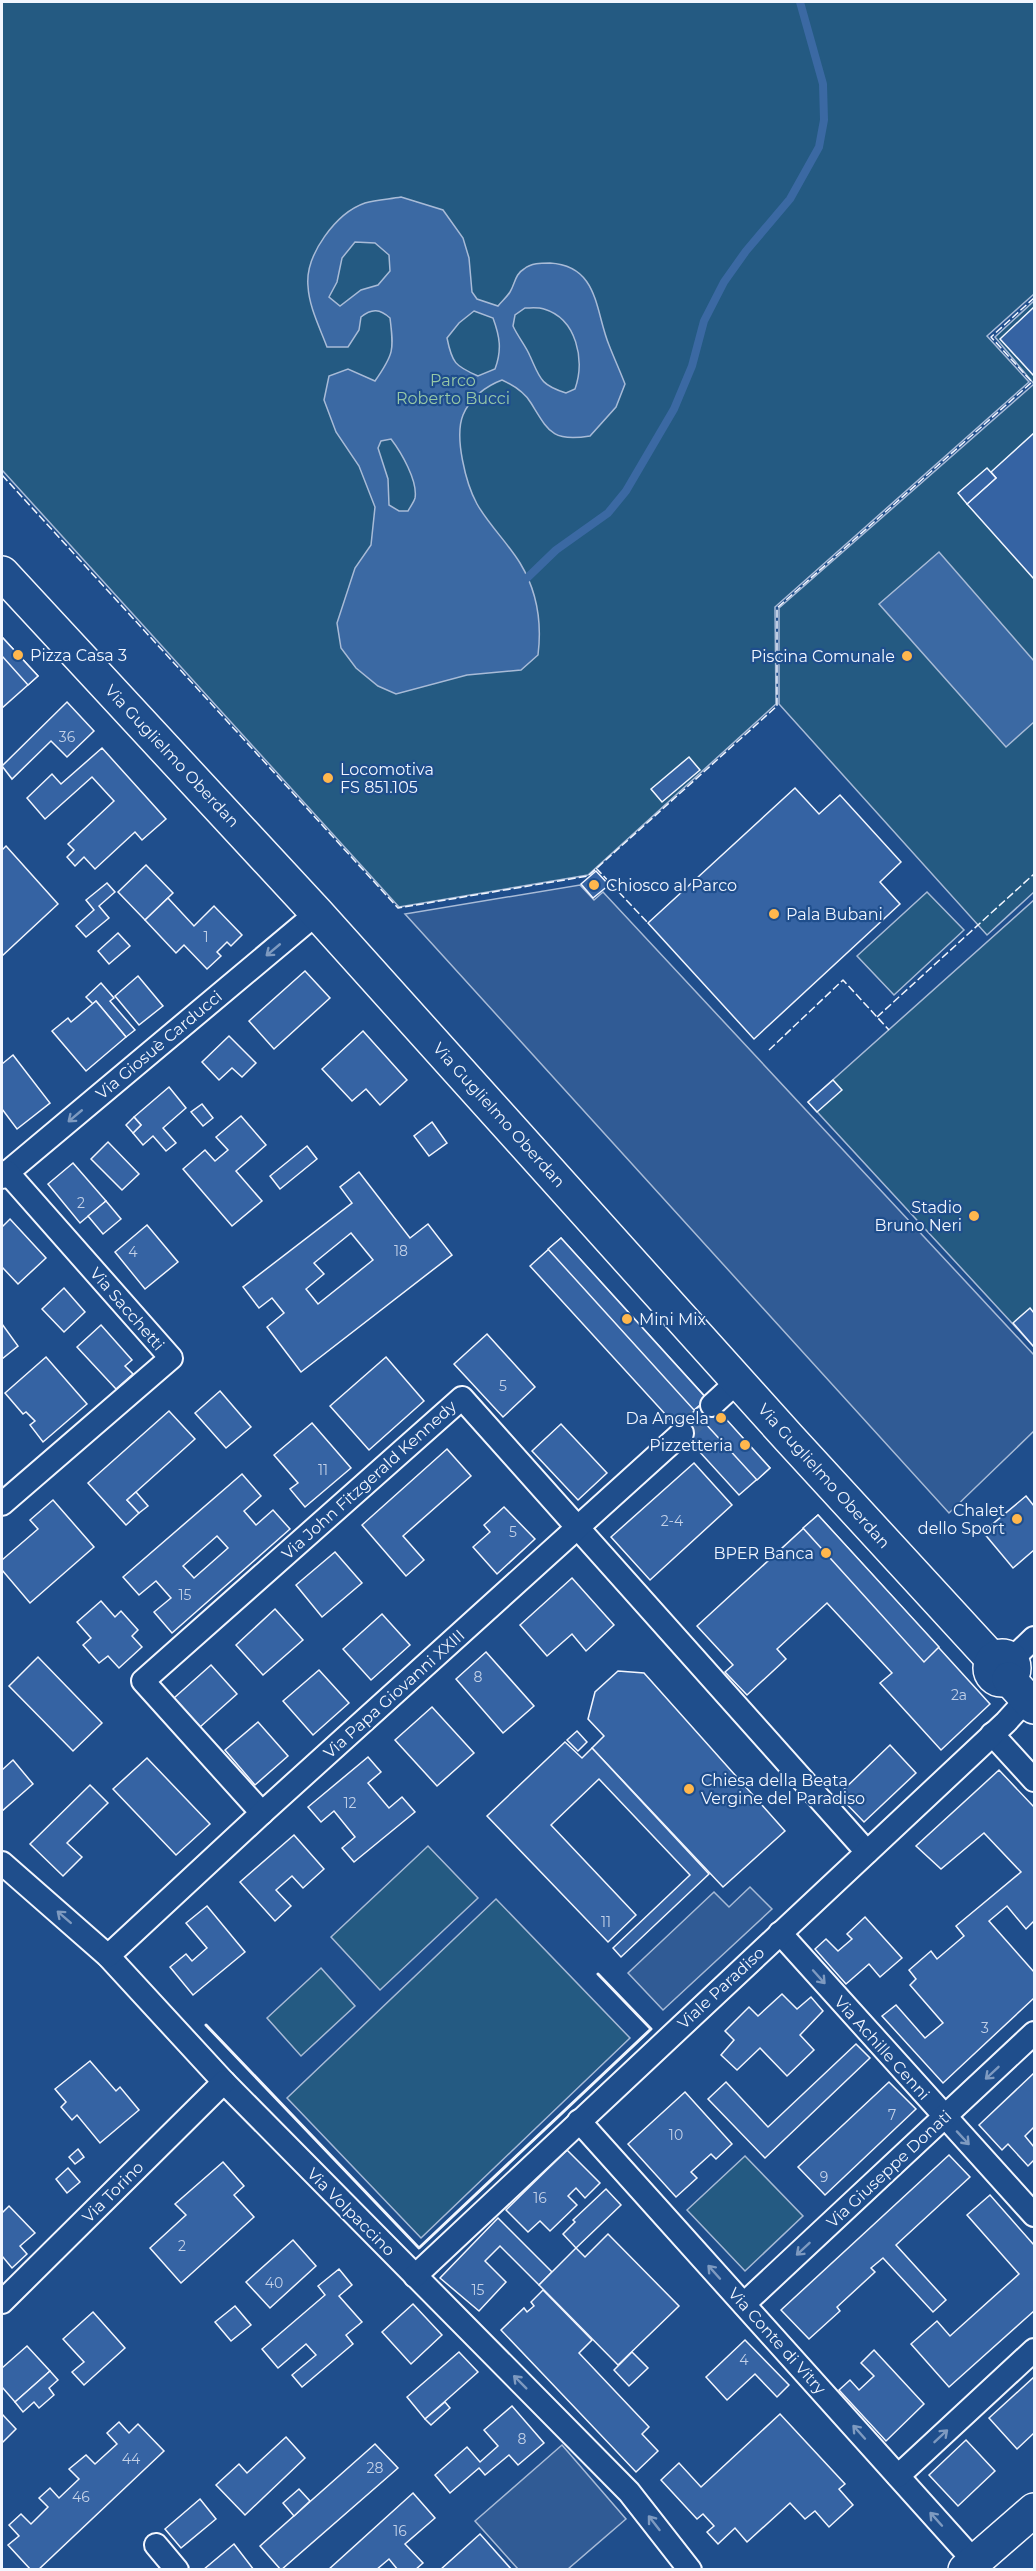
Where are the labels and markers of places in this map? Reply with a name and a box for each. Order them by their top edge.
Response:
place label: Pizza Casa 3 [30,646,127,665]
place label: Piscina Comunale [751,647,895,666]
marker: Pizza Casa 3 [11,648,25,662]
marker: Piscina Comunale [900,649,914,663]
place label: Locomotiva FS 851.105 [340,760,434,797]
marker: Locomotiva FS 851.105 [321,771,335,785]
place label: Chiosco al Parco [606,876,737,895]
marker: Chiosco al Parco [587,878,601,892]
place label: Pala Bubani [786,905,883,924]
marker: Pala Bubani [767,907,781,921]
place label: Stadio Bruno Neri [874,1198,962,1235]
marker: Stadio Bruno Neri [967,1209,981,1223]
place label: Mini Mix [639,1310,706,1329]
marker: Mini Mix [620,1312,634,1326]
place label: Da Angela [625,1409,709,1428]
marker: Da Angela [714,1411,728,1425]
place label: Pizzetteria [649,1436,733,1455]
marker: Pizzetteria [738,1438,752,1452]
place label: Chalet dello Sport [918,1501,1006,1538]
marker: Chalet dello Sport [1010,1512,1024,1526]
place label: BPER Banca [713,1544,814,1563]
marker: BPER Banca [819,1546,833,1560]
place label: Chiesa della Beata Vergine del Paradiso [701,1771,865,1808]
marker: Chiesa della Beata Vergine del Paradiso [682,1782,696,1796]

